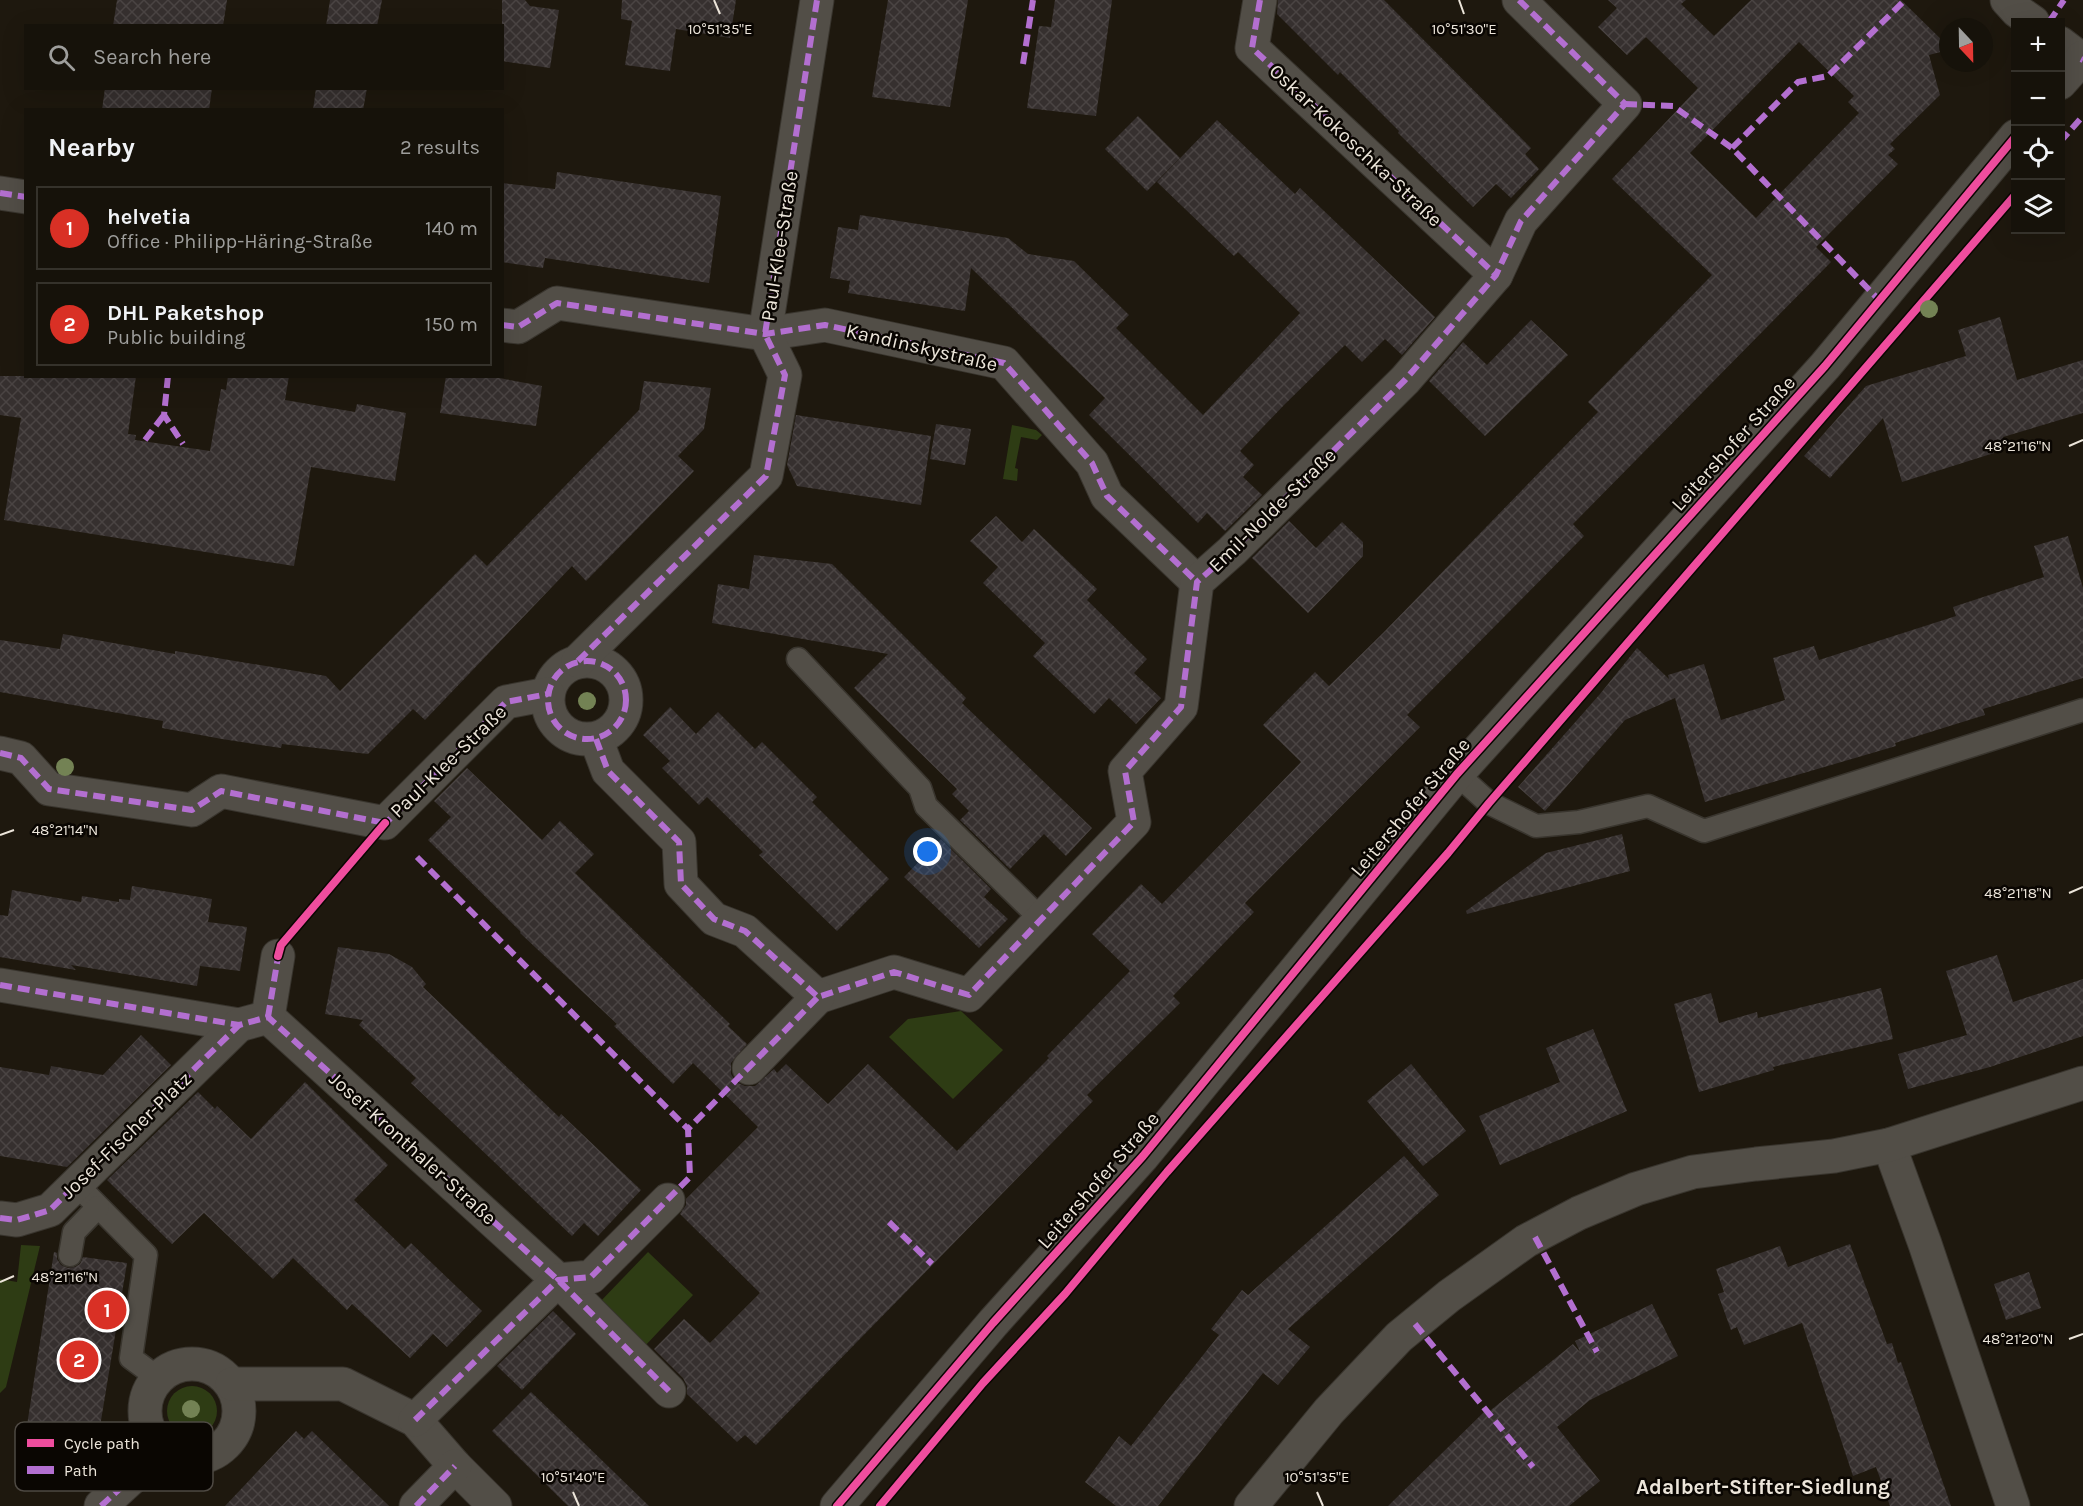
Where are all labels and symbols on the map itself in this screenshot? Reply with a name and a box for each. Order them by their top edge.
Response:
north arrow [1939,18,1993,72]
text: 10°51'35"E [688,20,752,38]
text: 10°51'30"E [1431,20,1497,38]
street label: Oskar-Kokoschka-Straße [1265,59,1447,231]
street label: Paul-Klee-Straße [756,169,803,323]
street label: Kandinskystraße [844,319,1000,376]
street label: Leitershofer Straße [1667,371,1800,516]
text: 48°21'16"N [1985,437,2051,455]
street label: Emil-Nolde-Straße [1204,444,1341,577]
street label: Paul-Klee-Straße [386,700,511,823]
street label: Leitershofer Straße [1346,733,1475,881]
text: 48°21'14"N [32,821,98,839]
your location [913,837,942,866]
text: 48°21'18"N [1984,884,2052,902]
street label: Josef-Fischer-Platz [56,1067,196,1203]
street label: Josef-Kronthaler-Straße [324,1067,501,1230]
street label: Leitershofer Straße [1033,1107,1164,1253]
text: 48°21'16"N [32,1268,98,1286]
pin: 1 [88,1288,126,1332]
text: 48°21'20"N [1983,1330,2053,1348]
pin: 2 [60,1338,98,1382]
legend [15,1422,213,1491]
text: Cycle path [64,1434,140,1453]
text: Path [64,1461,97,1480]
text: 10°51'40"E [541,1468,605,1486]
text: 10°51'35"E [1285,1468,1349,1486]
district label: Adalbert-Stifter-Siedlung [1636,1475,1890,1499]

